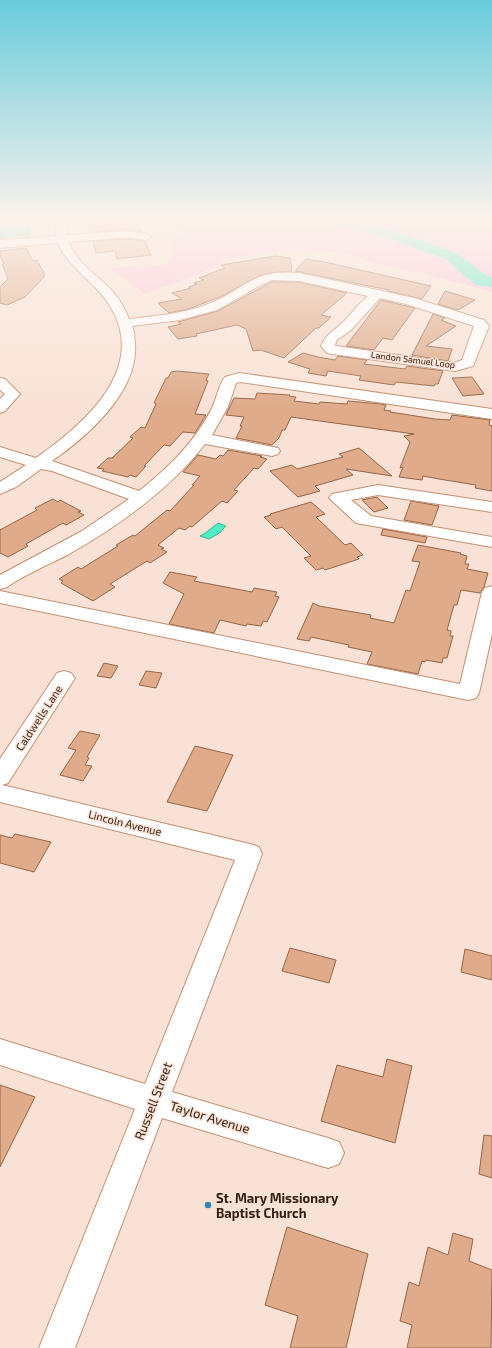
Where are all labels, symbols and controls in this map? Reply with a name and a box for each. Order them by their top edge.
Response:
street label: Landon Samuel Loop [370,349,456,370]
street label: Caldwells Lane [13,683,65,753]
street label: Lincoln Avenue [87,807,163,838]
street label: Russell Street [131,1060,175,1142]
street label: Taylor Avenue [168,1097,252,1137]
place label: St. Mary Missionary Baptist Church [216,1190,339,1221]
marker: St. Mary Missionary Baptist Church [203,1200,213,1210]

